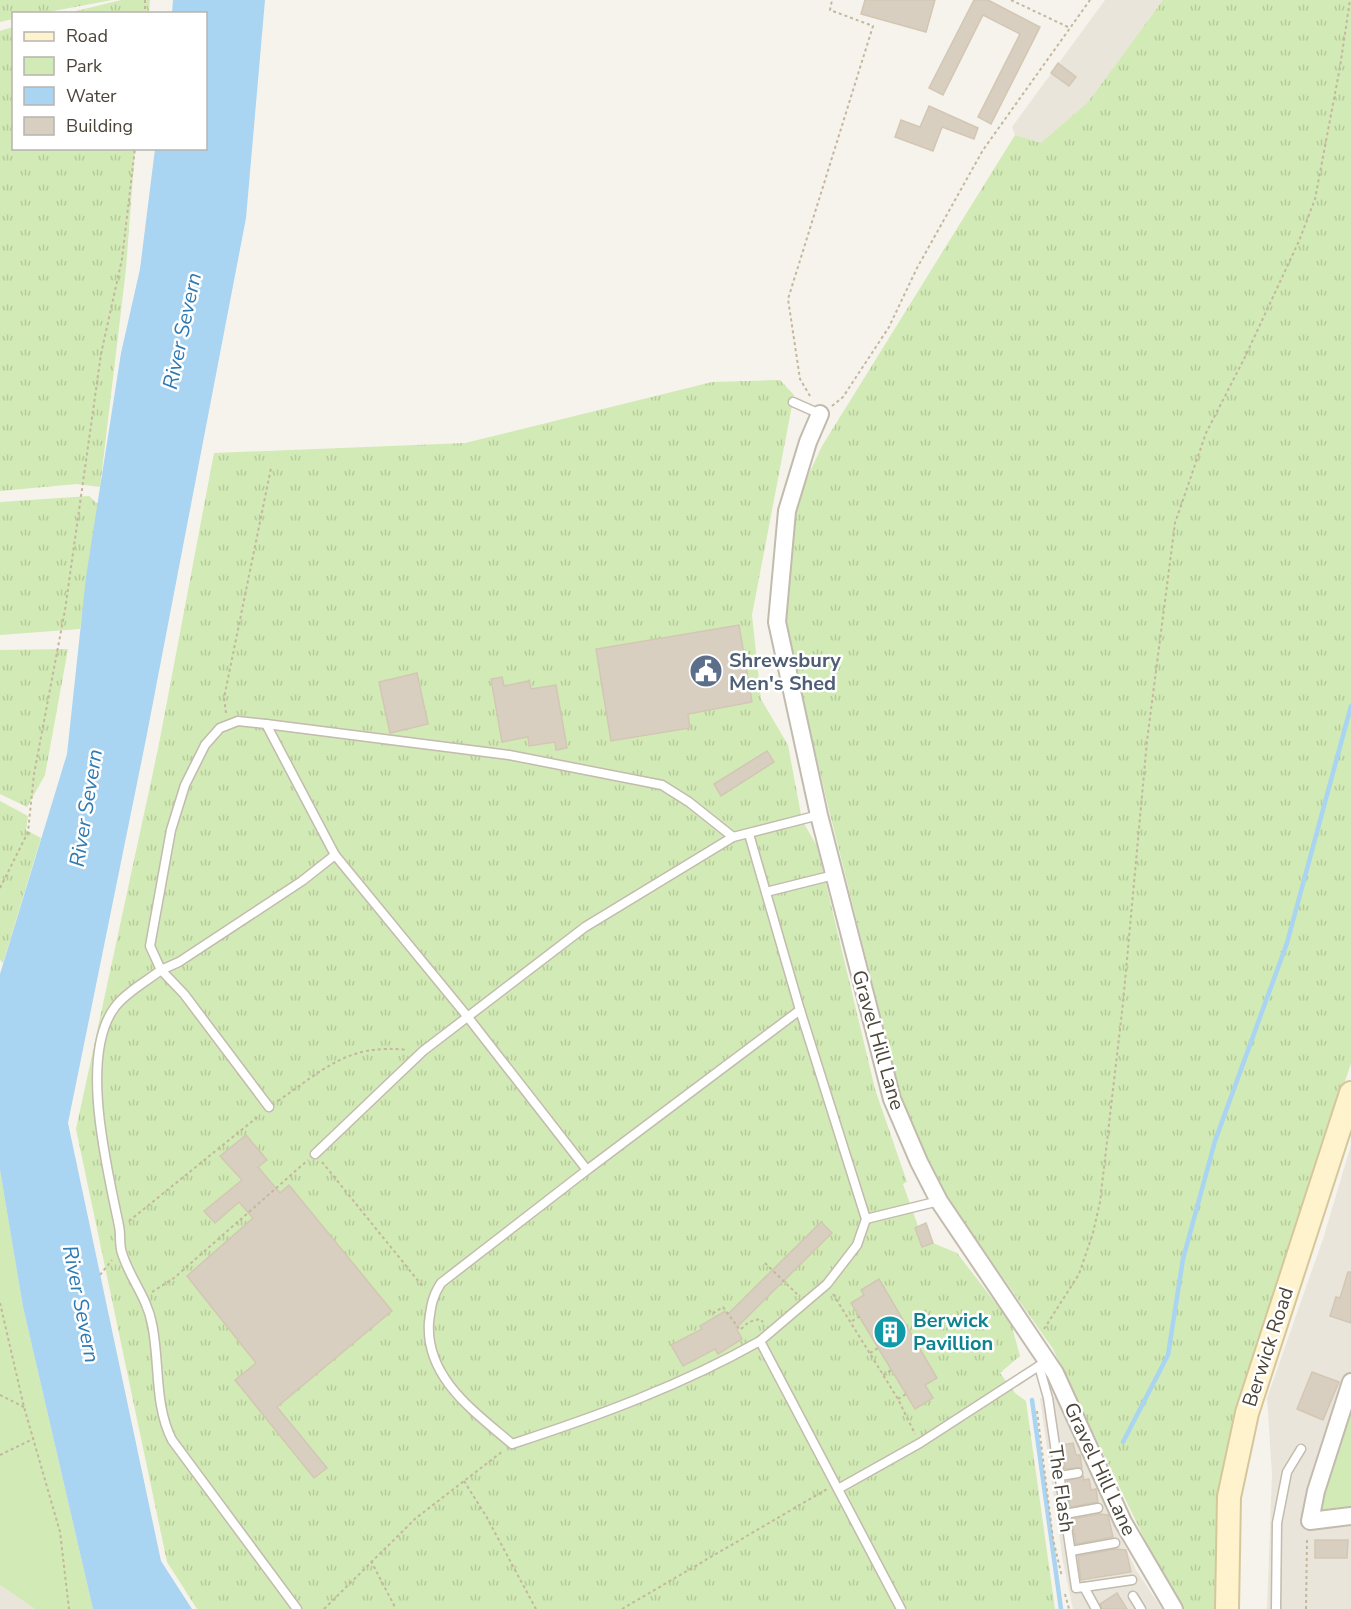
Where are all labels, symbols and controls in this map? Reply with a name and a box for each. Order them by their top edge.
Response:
legend [12,12,207,150]
text: Road [66,24,108,48]
text: Park [66,54,103,78]
text: Water [66,84,117,108]
text: Building [66,114,133,138]
water label: River Severn [156,270,208,392]
place label: Shrewsbury Men's Shed [729,647,841,697]
public building icon: Shrewsbury Men's Shed [688,653,724,689]
water label: River Severn [63,747,109,869]
street label: Gravel Hill Lane [845,967,911,1113]
water label: River Severn [56,1243,106,1365]
street label: Berwick Road [1236,1284,1300,1410]
place label: Berwick Pavillion [913,1307,993,1357]
building icon: Berwick Pavillion [872,1314,908,1350]
street label: Gravel Hill Lane [1057,1398,1143,1540]
street label: The Flash [1042,1444,1080,1534]

